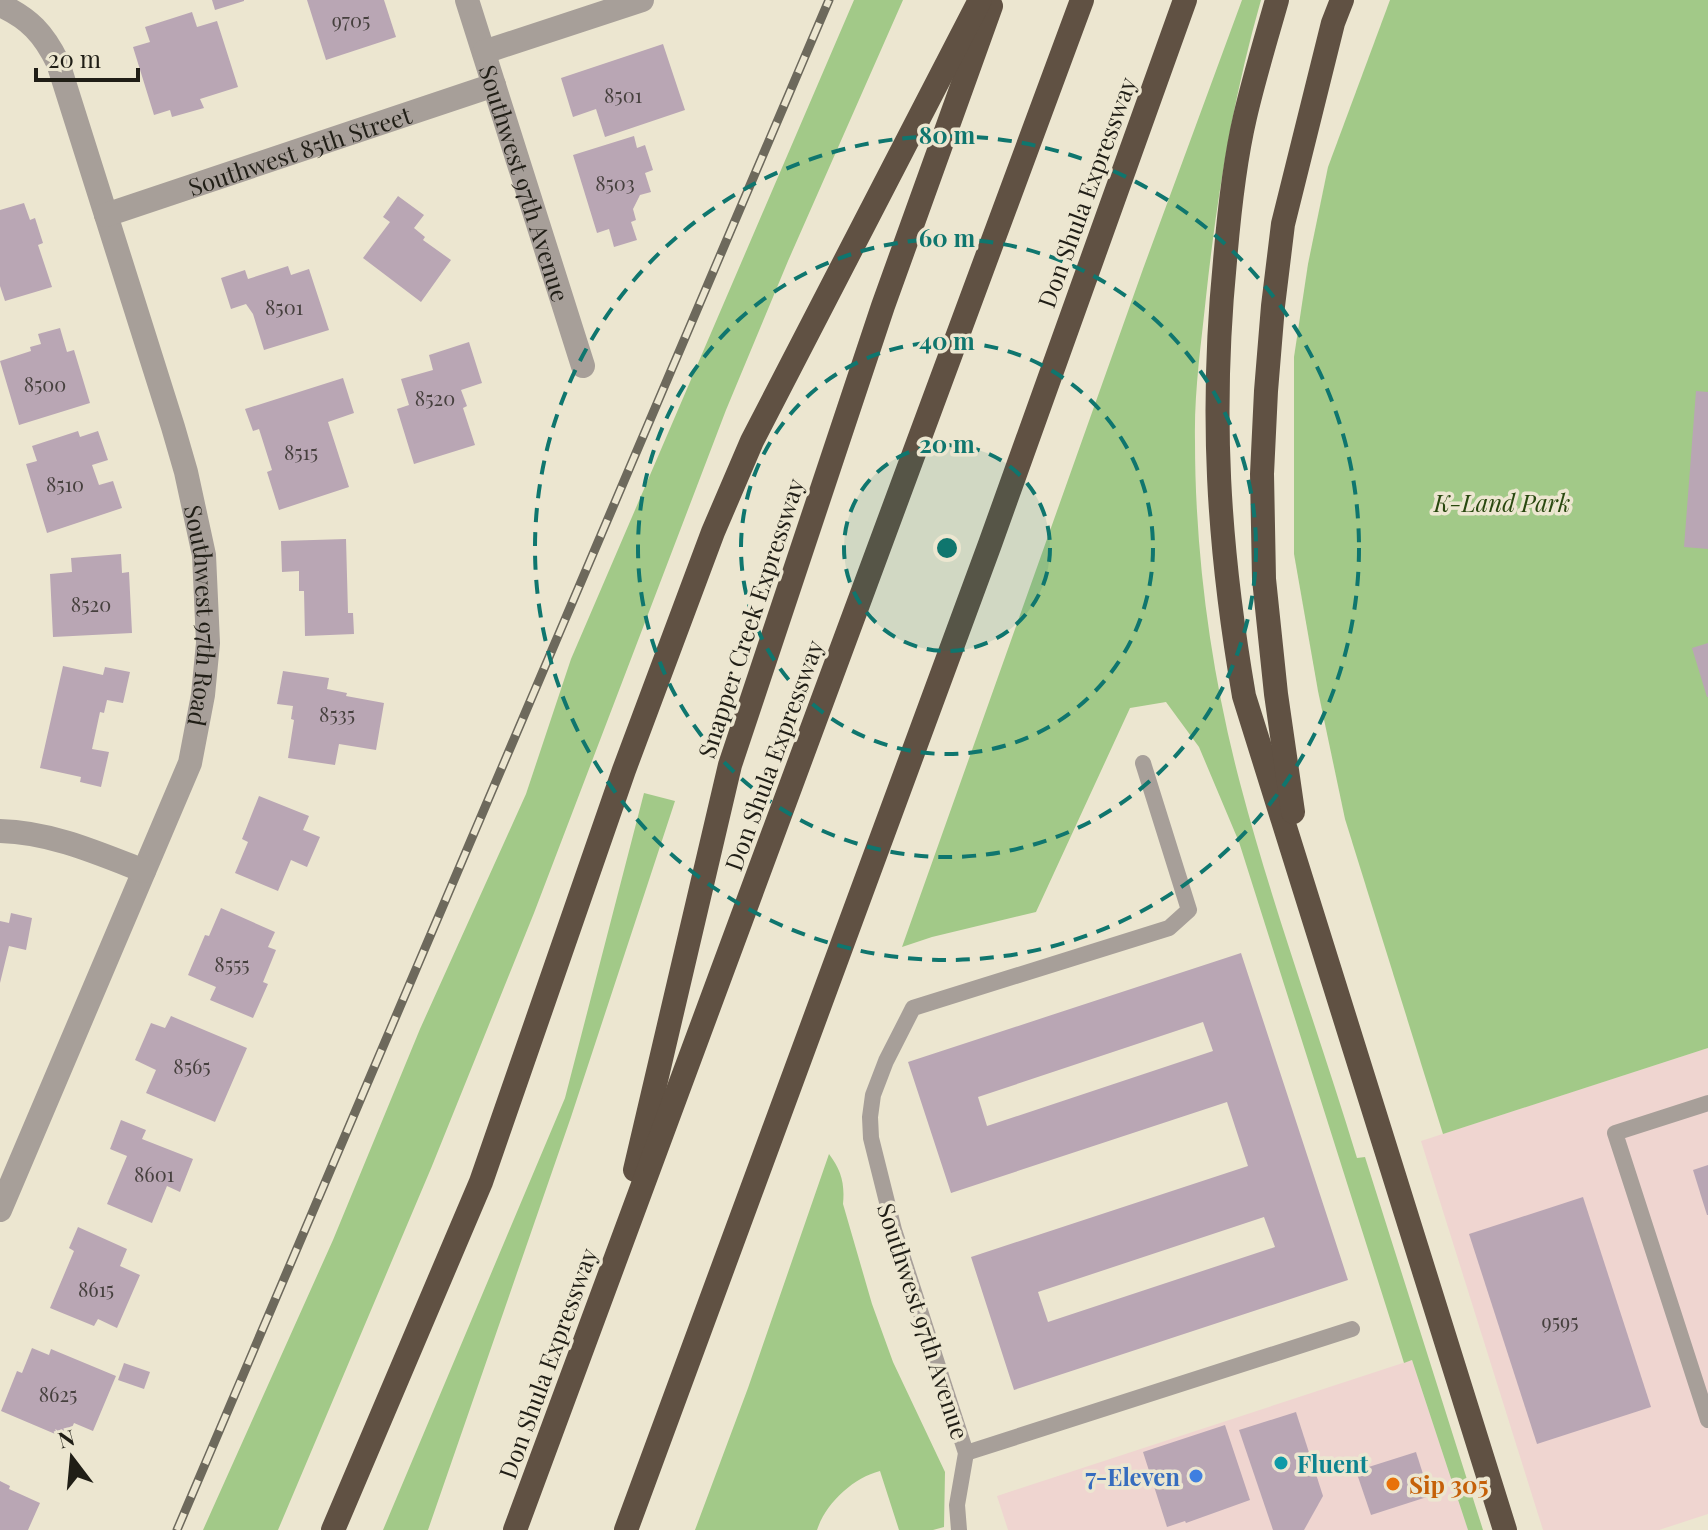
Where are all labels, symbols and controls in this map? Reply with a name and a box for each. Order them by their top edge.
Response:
house number: 9705 [332,6,370,33]
scale bar [36,32,138,82]
text: 20 m [48,42,101,74]
street label: Southwest 97th Avenue [472,61,578,305]
street label: Don Shula Expressway [1029,72,1143,312]
house number: 8501 [604,81,642,108]
street label: Southwest 85th Street [184,98,416,202]
text: 80 m [919,118,975,150]
house number: 8503 [595,169,635,196]
text: 60 m [919,221,975,253]
house number: 8501 [265,293,303,320]
text: 40 m [919,324,975,356]
house number: 8500 [24,370,66,397]
house number: 8520 [415,384,455,411]
text: 20 m [919,427,975,459]
house number: 8515 [284,438,318,465]
house number: 8510 [46,470,84,497]
street label: Snapper Creek Expressway [690,474,810,762]
park label: K-Land Park [1433,486,1570,518]
street label: Southwest 97th Road [178,502,224,729]
centre of rings [933,534,961,562]
house number: 8520 [71,590,111,617]
street label: Don Shula Expressway [716,635,830,875]
house number: 8535 [319,700,355,727]
house number: 8555 [214,950,250,977]
house number: 8565 [173,1052,211,1079]
house number: 8601 [134,1160,174,1187]
street label: Southwest 97th Avenue [871,1199,977,1443]
street label: Don Shula Expressway [490,1243,604,1483]
house number: 8615 [78,1275,114,1302]
house number: 9595 [1542,1307,1578,1334]
house number: 8625 [39,1380,77,1407]
north arrow [32,1418,112,1498]
text: N [54,1421,78,1454]
place label: Fluent [1297,1447,1369,1479]
marker: Fluent [1272,1454,1290,1472]
place label: 7-Eleven [1085,1460,1180,1492]
marker: 7-Eleven [1187,1467,1205,1485]
place label: Sip 305 [1409,1468,1489,1500]
marker: Sip 305 [1384,1475,1402,1493]

